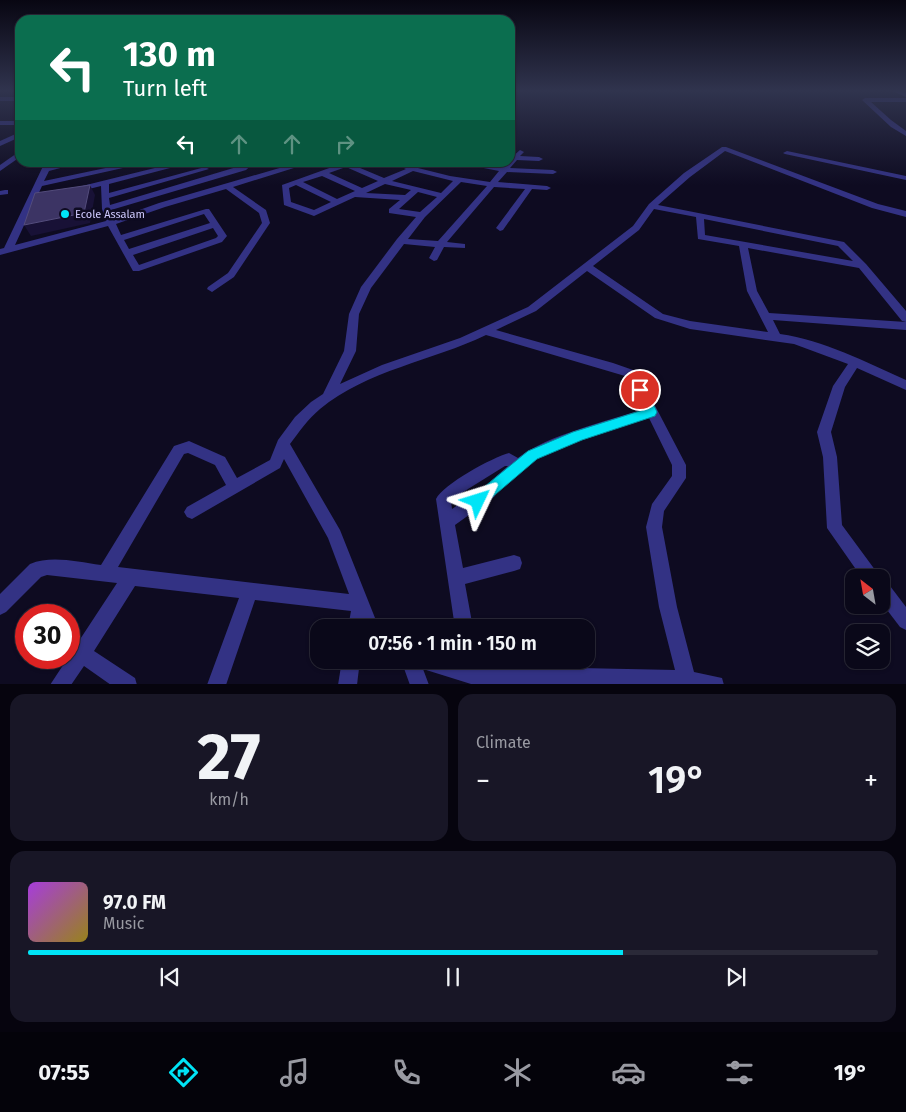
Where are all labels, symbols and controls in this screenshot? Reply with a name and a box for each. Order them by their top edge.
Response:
text: 130 m [123,33,216,75]
icon: left [40,35,105,100]
text: Turn left [123,75,207,102]
icon: left [172,130,200,158]
icon: ahead [225,130,253,158]
icon: ahead [278,130,306,158]
icon: right [331,130,359,158]
marker: Ecole Assalam [59,208,71,220]
place label: Ecole Assalam [75,208,145,221]
pin [619,369,661,411]
icon: arrive [626,376,654,404]
position arrow [451,474,503,526]
north arrow [845,569,890,614]
map controls [845,569,890,669]
speed limit sign: 30 [15,604,80,669]
button: layers [845,624,890,669]
text: 07:56 · 1 min · 150 m [368,632,537,655]
text: 27 [197,718,261,796]
text: Climate [476,733,531,752]
text: 19° [648,757,706,803]
text: − [476,764,490,797]
text: + [864,764,878,797]
text: km/h [209,790,249,809]
text: 97.0 FM [103,891,166,914]
text: Music [103,914,144,933]
icon: previous [156,963,184,991]
icon: pause [439,963,467,991]
icon: next [722,963,750,991]
icon: directions [166,1055,201,1090]
icon: music [277,1055,312,1090]
icon: phone [389,1055,424,1090]
icon: climate [500,1055,535,1090]
icon: car [611,1055,646,1090]
icon: filters [722,1055,757,1090]
text: 07:55 [38,1059,90,1086]
text: 19° [834,1059,868,1086]

